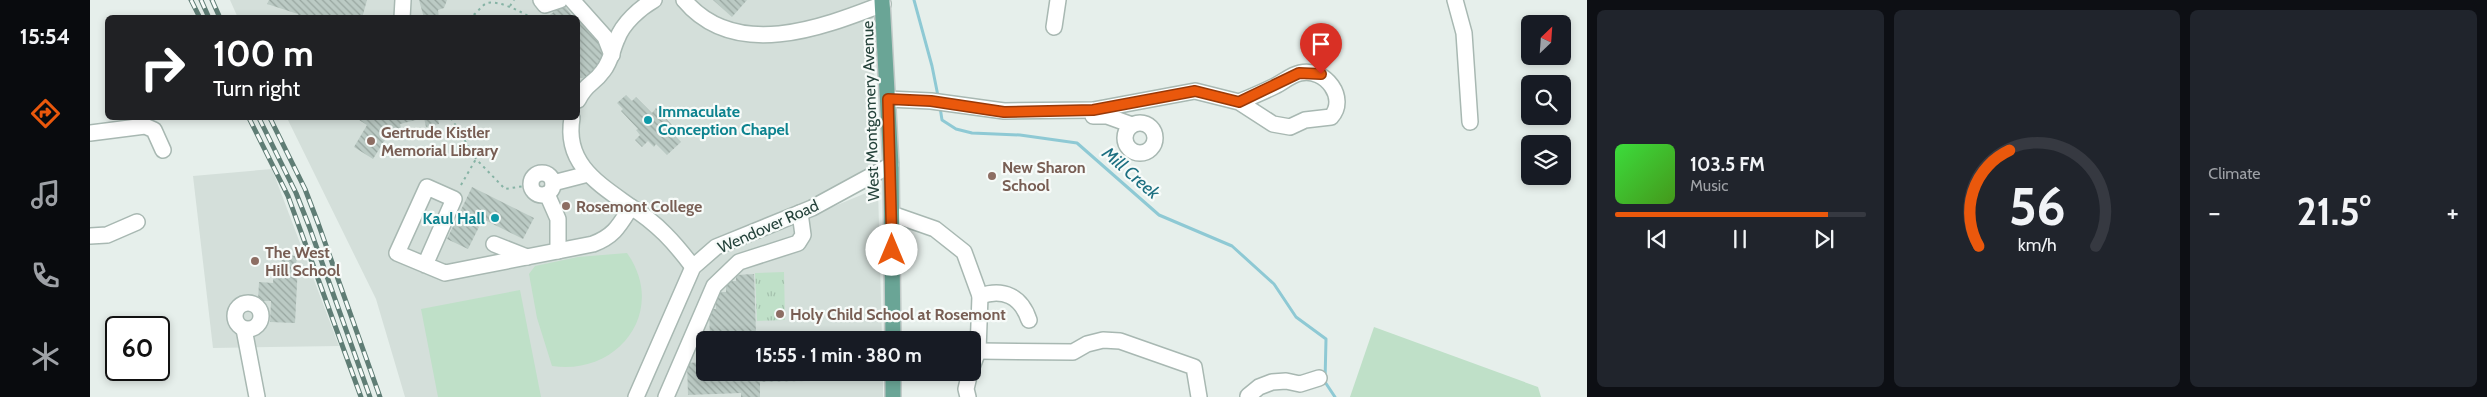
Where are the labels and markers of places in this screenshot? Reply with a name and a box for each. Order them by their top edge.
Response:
pin [1300,23,1342,74]
place label: Immaculate Conception Chapel [658,102,789,139]
marker: Immaculate Conception Chapel [642,114,654,126]
place label: Gertrude Kistler Memorial Library [381,123,499,160]
marker: Gertrude Kistler Memorial Library [365,135,377,147]
place label: New Sharon School [1002,158,1086,195]
marker: New Sharon School [986,170,998,182]
place label: Rosemont College [576,197,702,216]
marker: Rosemont College [560,200,572,212]
place label: Kaul Hall [423,209,485,228]
marker: Kaul Hall [489,212,501,224]
place label: The West Hill School [265,243,340,280]
marker: The West Hill School [249,255,261,267]
place label: Holy Child School at Rosemont [790,305,1006,324]
marker: Holy Child School at Rosemont [774,308,786,320]

